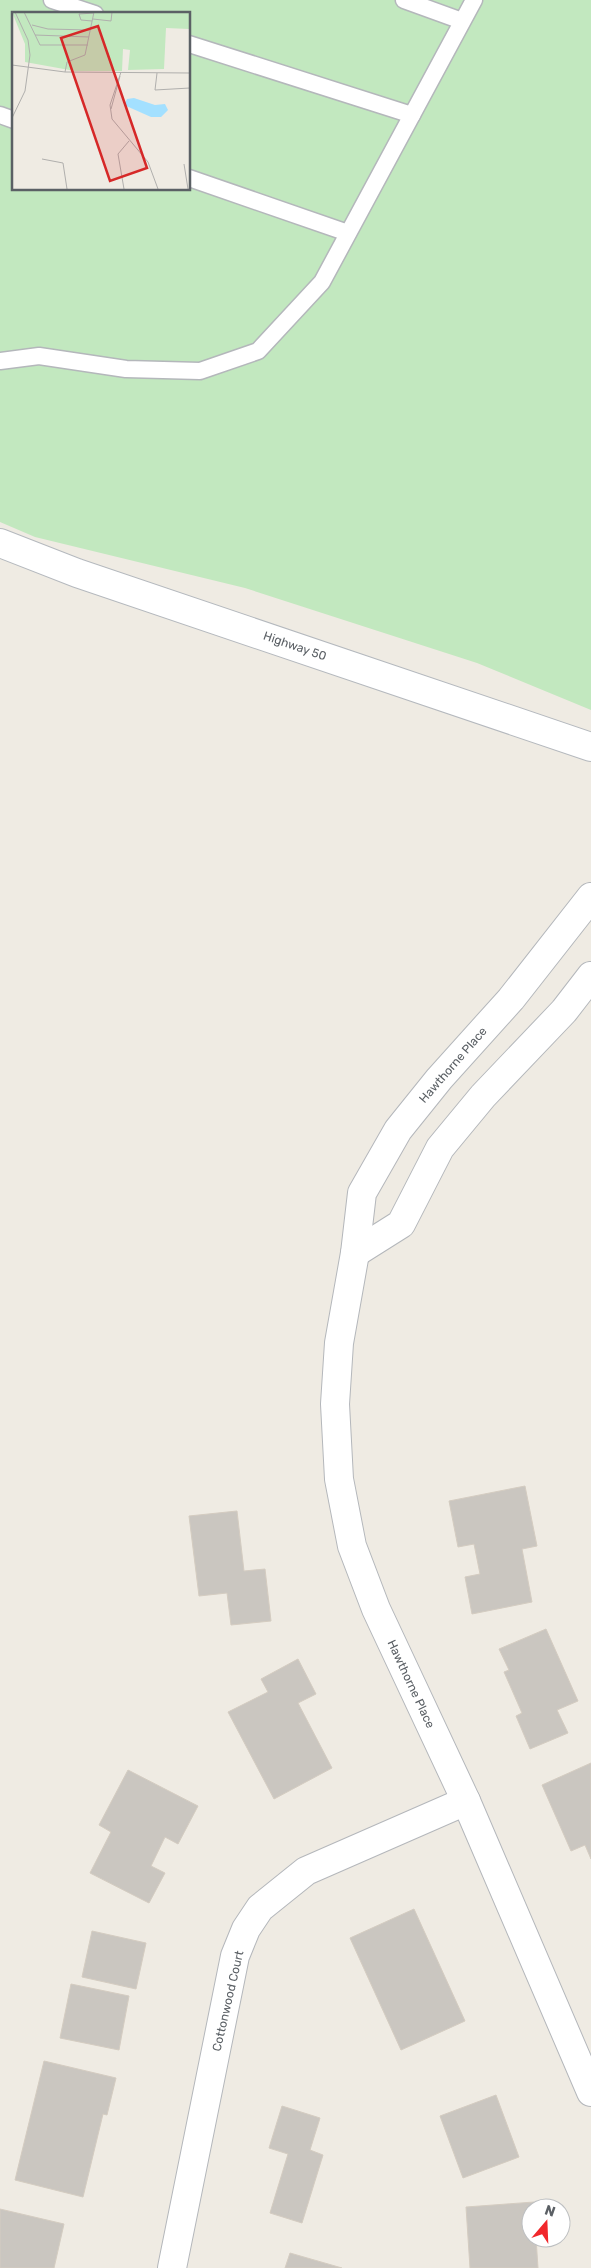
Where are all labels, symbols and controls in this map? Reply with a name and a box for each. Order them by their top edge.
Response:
inset map [12,12,190,190]
street label: Highway 50 [262,629,328,663]
street label: Hawthorne Place [416,1024,490,1106]
street label: Hawthorne Place [384,1638,438,1731]
street label: Cottonwood Court [210,1949,246,2053]
north arrow [521,2198,571,2248]
text: N [543,2202,558,2221]

